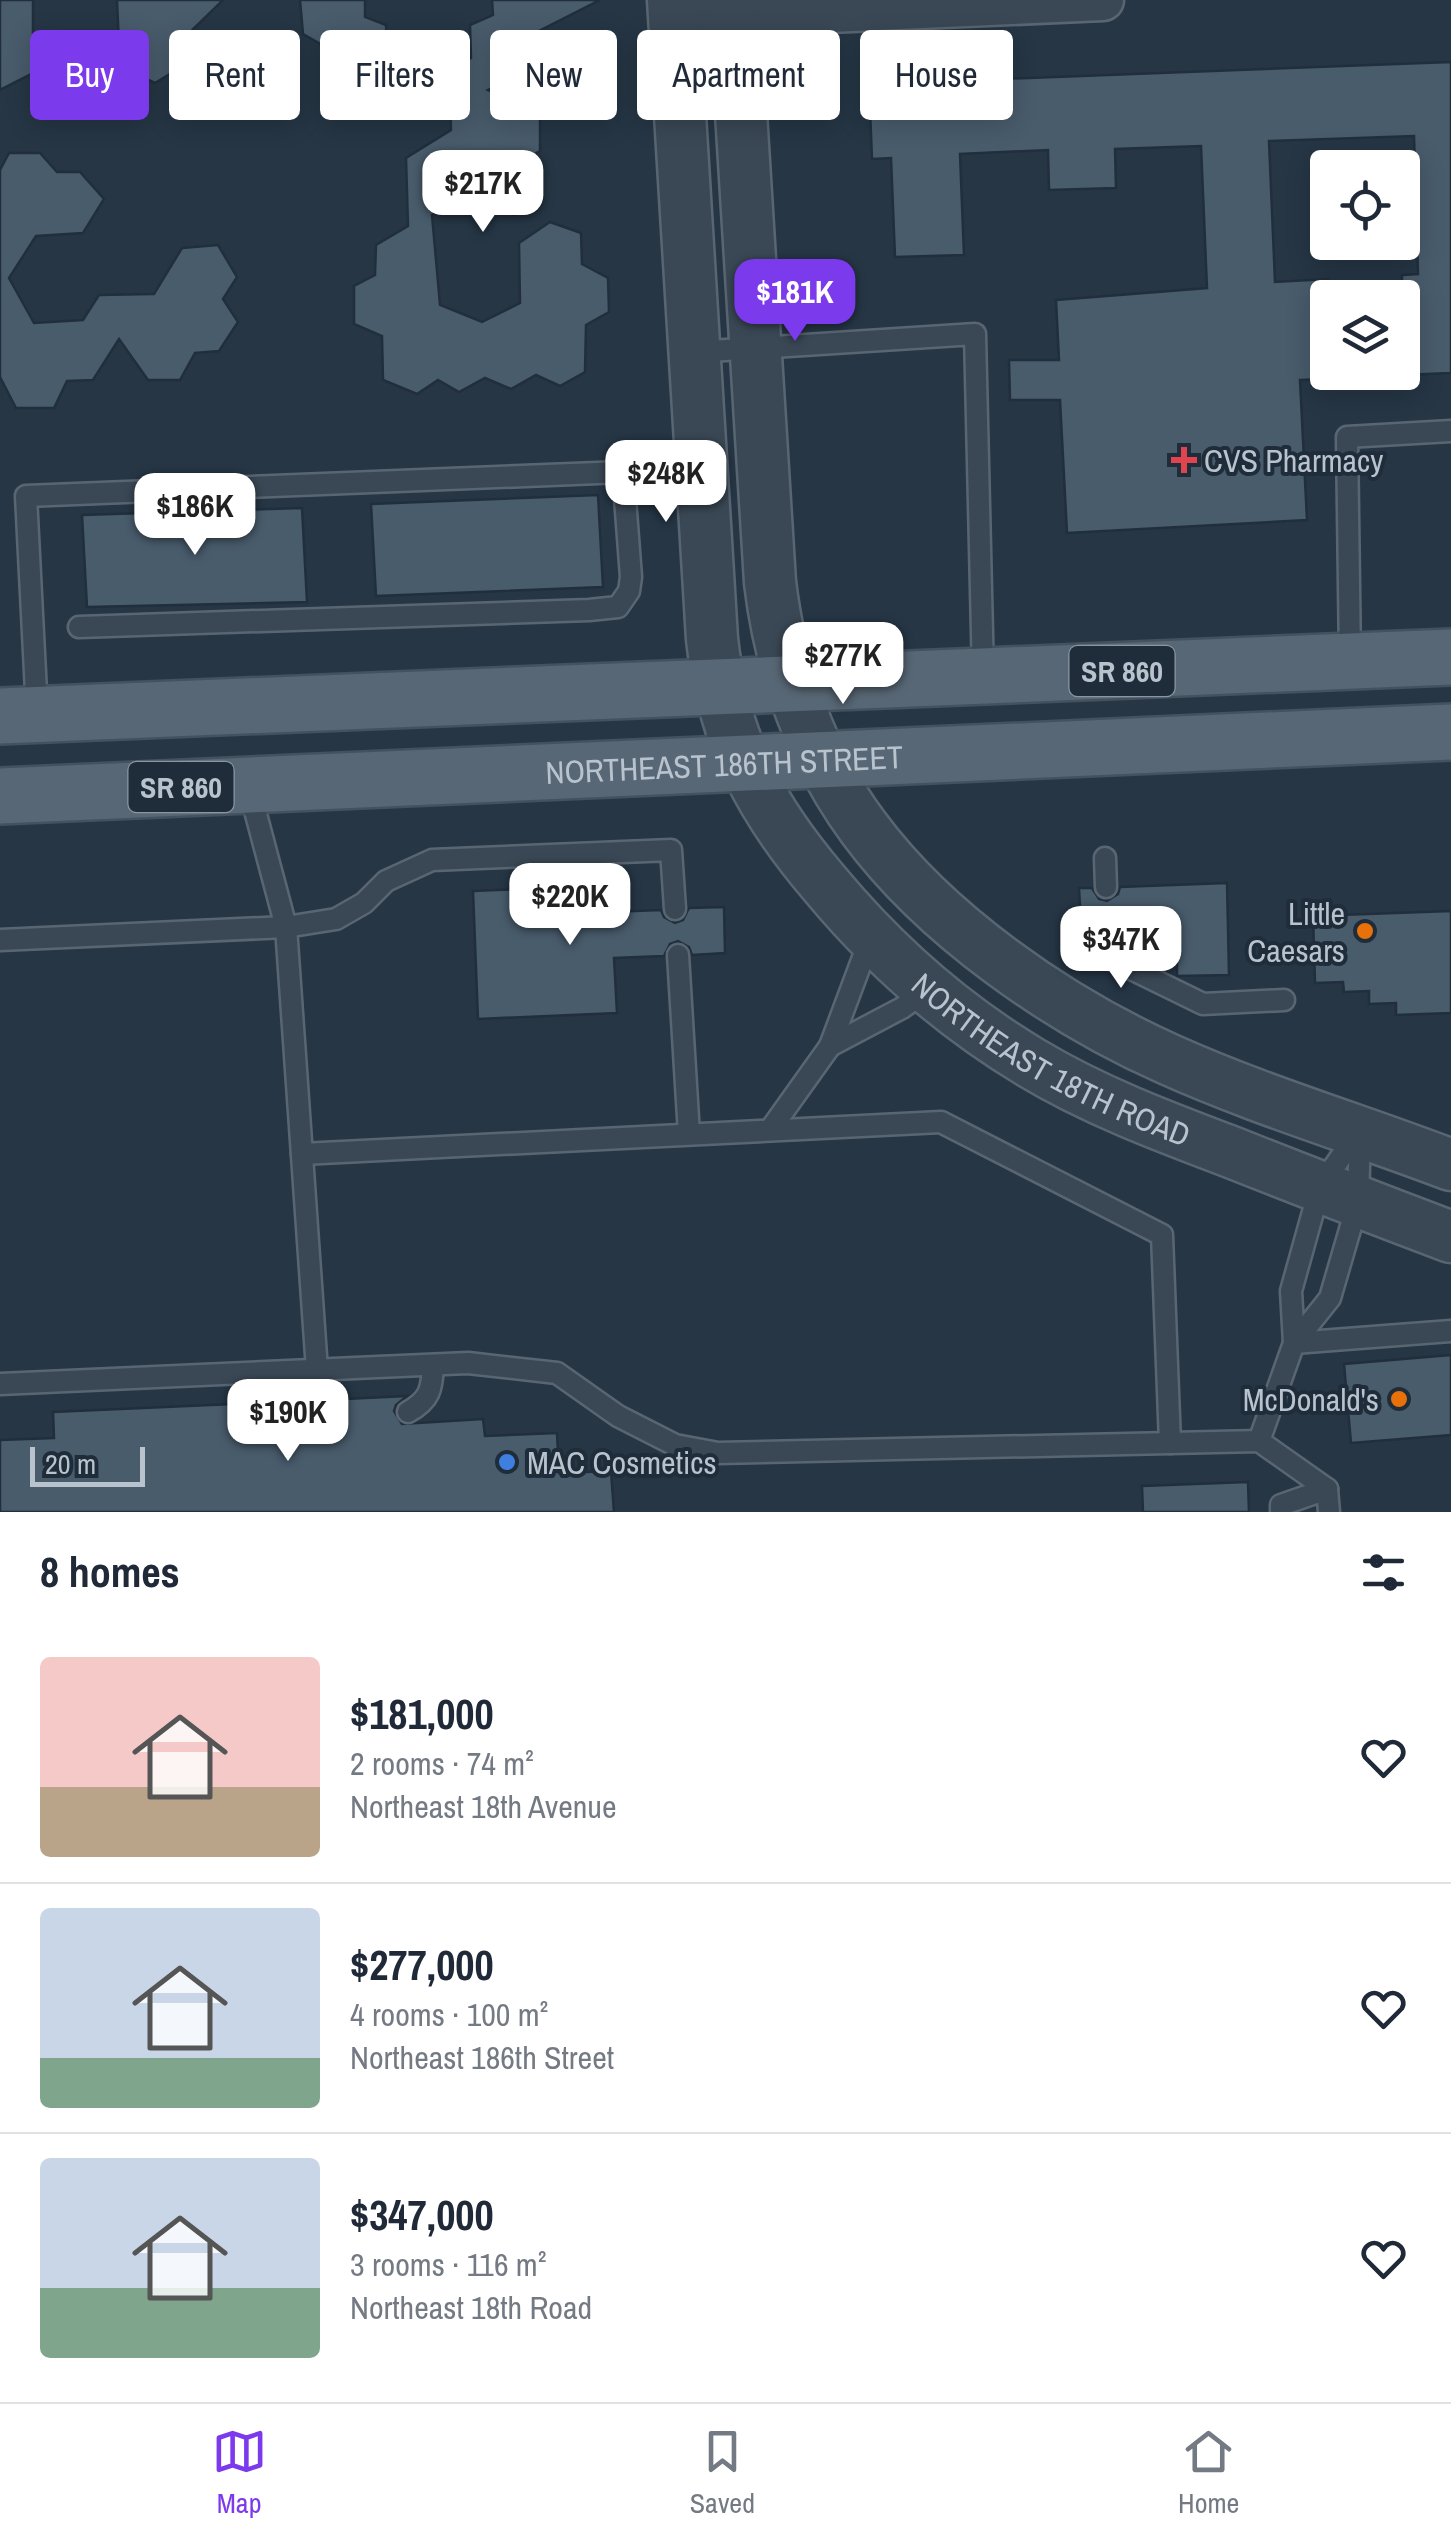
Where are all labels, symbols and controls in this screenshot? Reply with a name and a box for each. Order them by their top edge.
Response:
chip: Buy [30,30,149,120]
chip: Rent [169,30,300,120]
chip: Filters [320,30,470,120]
chip: New [490,30,617,120]
chip: Apartment [637,30,840,120]
chip: House [860,30,1013,120]
pin: $217K [413,150,553,235]
map controls [1310,150,1420,390]
button: locate [1310,150,1420,260]
text: $217K [444,161,522,204]
pin: $181K [725,259,865,344]
text: $181K [756,270,834,313]
button: layers [1310,280,1420,390]
place label: CVS Pharmacy [1204,439,1383,482]
pin: $248K [596,440,736,525]
marker: CVS Pharmacy [1173,449,1195,471]
text: $248K [627,451,705,494]
pin: $186K [125,473,265,558]
text: $186K [156,484,234,527]
pin: $277K [773,622,913,707]
text: $277K [804,633,882,676]
road number: SR 860 [1070,646,1174,696]
street label: NORTHEAST 186TH STREET [545,735,904,793]
road number: SR 860 [128,762,234,812]
pin: $220K [500,863,640,948]
text: $220K [531,874,609,917]
place label: Little Caesars [1247,892,1345,972]
pin: $347K [1051,906,1191,991]
text: $347K [1082,917,1160,960]
marker: Little Caesars [1354,920,1376,942]
street label: NORTHEAST 18TH ROAD [903,963,1197,1156]
place label: McDonald's [1243,1378,1379,1421]
pin: $190K [218,1379,358,1464]
marker: McDonald's [1388,1388,1410,1410]
text: $190K [249,1390,327,1433]
place label: MAC Cosmetics [527,1441,717,1484]
scale bar [30,1442,145,1486]
text: 20 m [45,1445,96,1483]
marker: MAC Cosmetics [496,1451,518,1473]
text: 8 homes [40,1544,180,1600]
icon: filters [1356,1545,1411,1600]
text: $181,000 [350,1686,494,1742]
icon: home [120,1697,240,1817]
icon: heart [1356,1730,1411,1785]
text: 2 rooms · 74 m² [350,1742,534,1785]
text: Northeast 18th Avenue [350,1785,617,1828]
text: $277,000 [350,1937,494,1993]
icon: home [120,1948,240,2068]
icon: heart [1356,1981,1411,2036]
text: 4 rooms · 100 m² [350,1993,548,2036]
text: Northeast 186th Street [350,2036,614,2079]
text: $347,000 [350,2187,494,2243]
icon: home [120,2198,240,2318]
icon: heart [1356,2231,1411,2286]
text: 3 rooms · 116 m² [350,2243,546,2286]
text: Northeast 18th Road [350,2286,592,2329]
tab: Map [212,2424,267,2522]
tab: Saved [690,2424,755,2522]
tab: Home [1178,2424,1239,2522]

